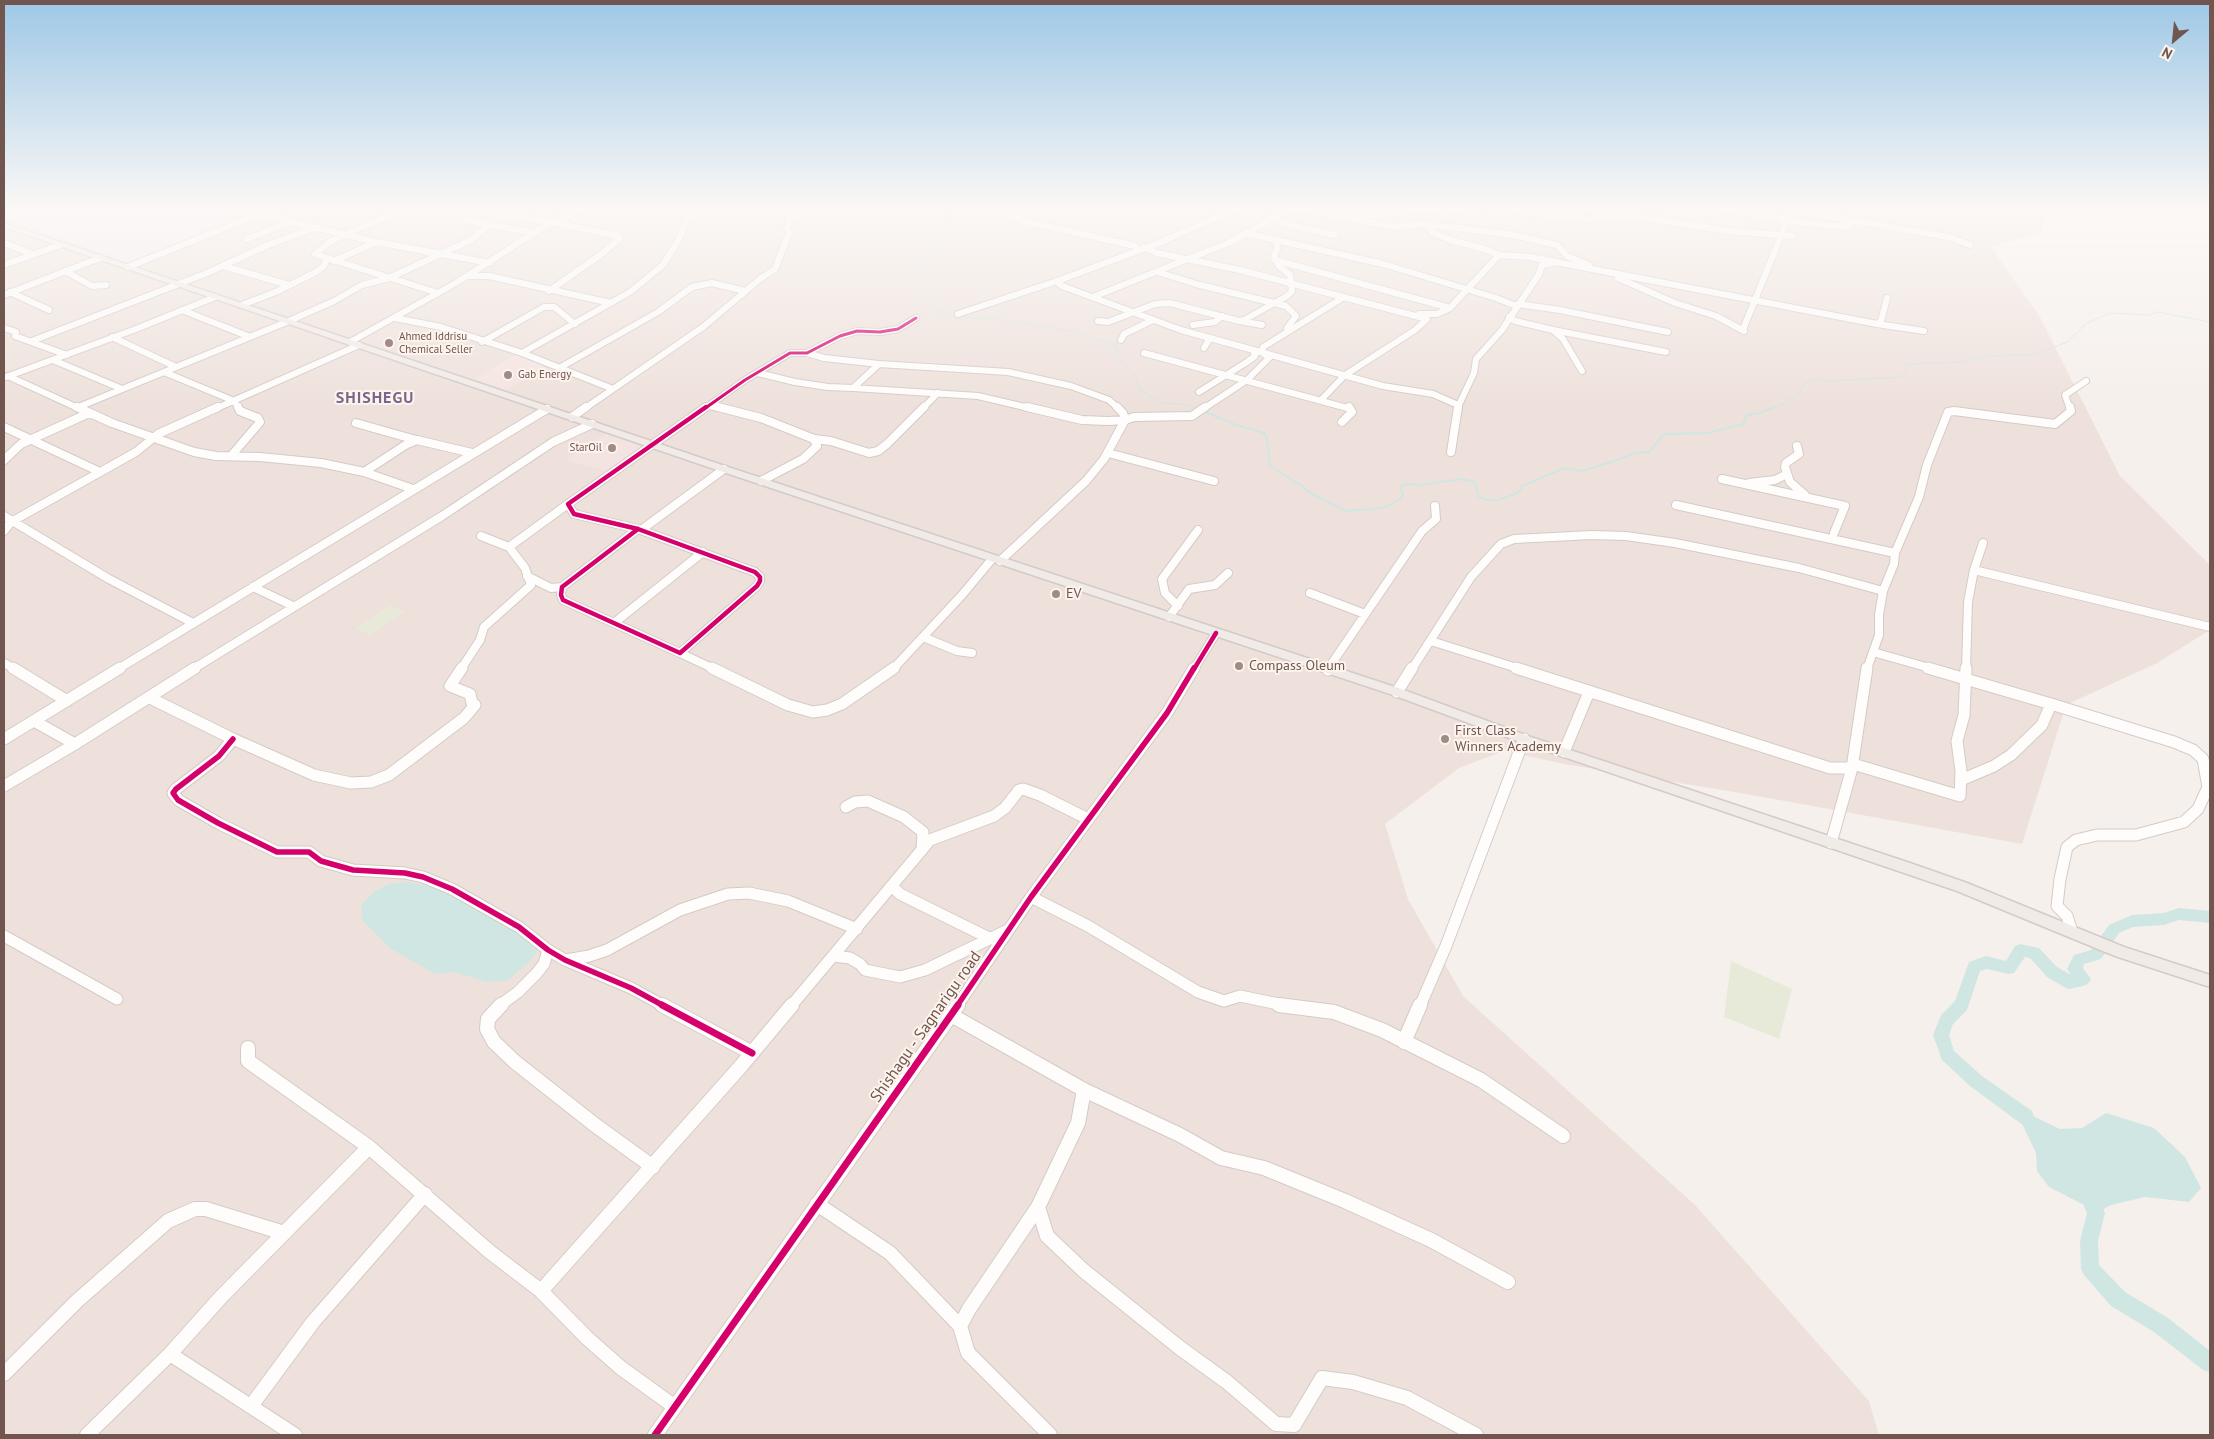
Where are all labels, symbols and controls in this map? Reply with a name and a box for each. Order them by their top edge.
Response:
north arrow [2149,15,2199,65]
text: N [2159,43,2175,63]
place label: Ahmed Iddrisu Chemical Seller [399,330,473,356]
marker: Ahmed Iddrisu Chemical Seller [383,337,395,349]
place label: Gab Energy [518,368,571,382]
marker: Gab Energy [502,369,514,381]
district label: SHISHEGU [335,388,415,408]
place label: StarOil [570,441,602,455]
marker: StarOil [606,442,618,454]
place label: EV [1066,586,1081,602]
marker: EV [1050,588,1062,600]
place label: Compass Oleum [1249,658,1345,674]
marker: Compass Oleum [1233,660,1245,672]
place label: First Class Winners Academy [1455,723,1561,756]
marker: First Class Winners Academy [1439,733,1451,745]
street label: Shishagu - Sagnarigu road [867,948,985,1106]

